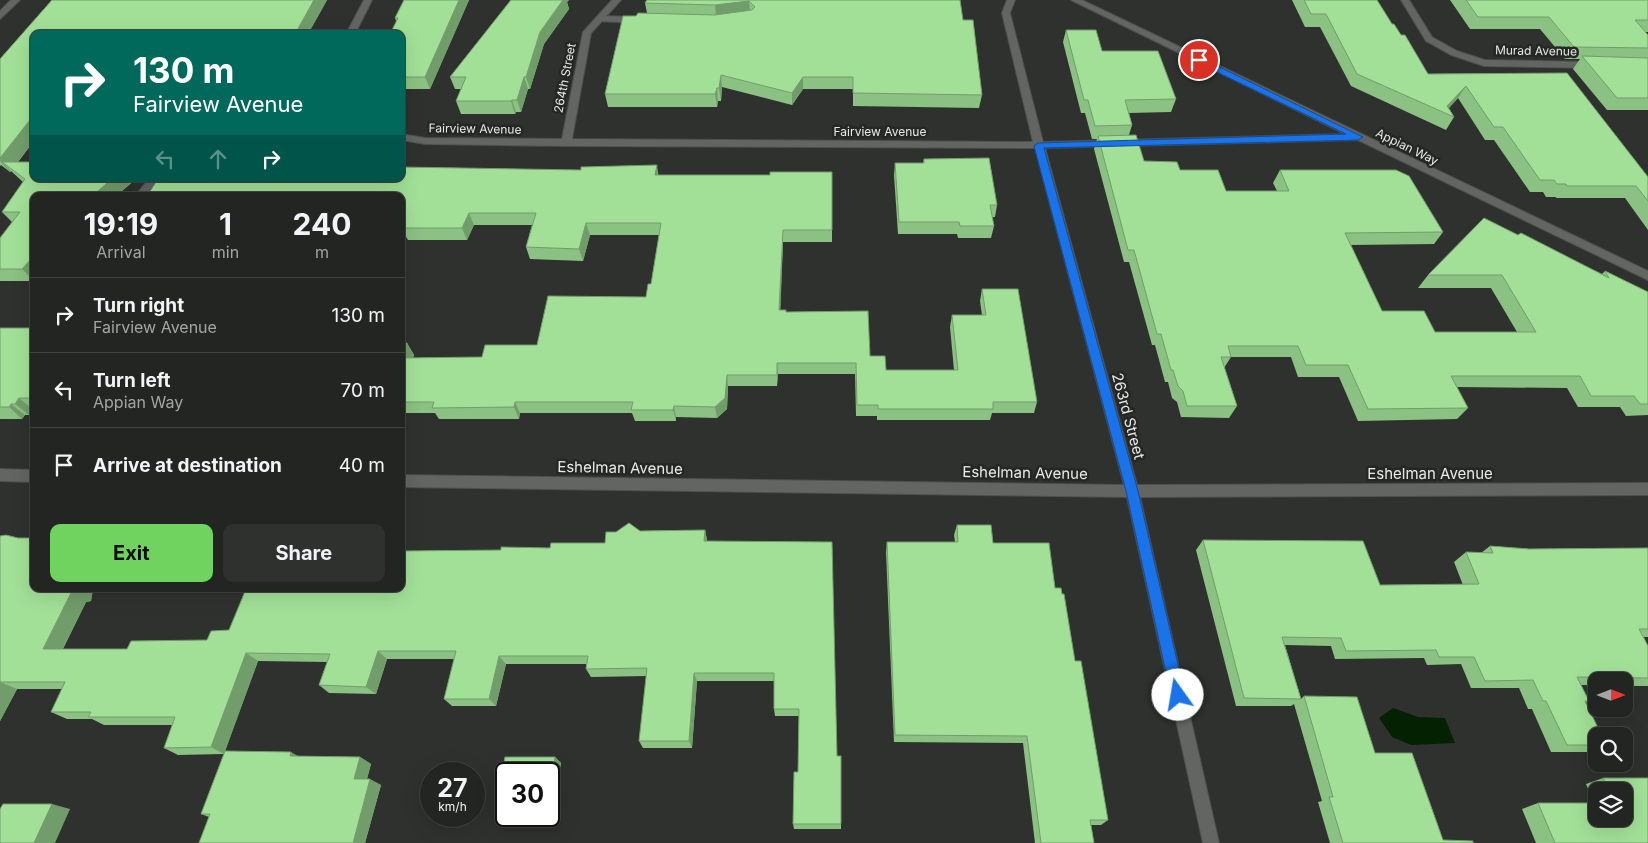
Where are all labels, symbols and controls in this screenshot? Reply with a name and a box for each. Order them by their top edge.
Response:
pin [1178,39,1220,81]
street label: 264th Street [550,42,579,114]
street label: Murad Avenue [1495,42,1577,59]
icon: arrive [1185,46,1213,74]
text: 130 m [133,49,235,91]
icon: right [50,50,115,115]
text: Fairview Avenue [133,91,303,117]
street label: Fairview Avenue [428,120,522,137]
street label: Fairview Avenue [834,124,926,139]
street label: Appian Way [1374,125,1441,168]
icon: left [151,145,179,173]
icon: ahead [204,145,232,173]
icon: right [257,145,285,173]
text: 19:19 [83,206,158,242]
text: 1 [219,206,232,242]
text: 240 [293,206,352,242]
text: Arrival [96,242,146,262]
text: min [212,242,239,262]
text: m [315,242,329,262]
text: Turn right [93,294,184,317]
icon: right [50,301,78,329]
text: 130 m [332,304,385,327]
text: Fairview Avenue [93,317,217,337]
text: Turn left [93,369,171,392]
street label: 263rd Street [1108,371,1149,461]
icon: left [50,376,78,404]
text: 70 m [341,379,385,402]
text: Appian Way [93,392,183,412]
icon: arrive [50,451,78,479]
text: Arrive at destination [93,454,282,477]
text: 40 m [339,454,385,477]
street label: Eshelman Avenue [557,457,683,478]
street label: Eshelman Avenue [962,462,1088,483]
street label: Eshelman Avenue [1367,464,1493,483]
button: Exit [50,524,213,582]
button: Share [223,524,385,582]
position arrow [1151,668,1203,720]
north arrow [1588,672,1632,718]
map controls [1588,672,1633,827]
button: search [1588,727,1633,772]
speed limit sign: 30 [495,762,560,827]
text: 27 [437,773,468,803]
button: layers [1588,782,1633,827]
text: km/h [438,799,467,814]

